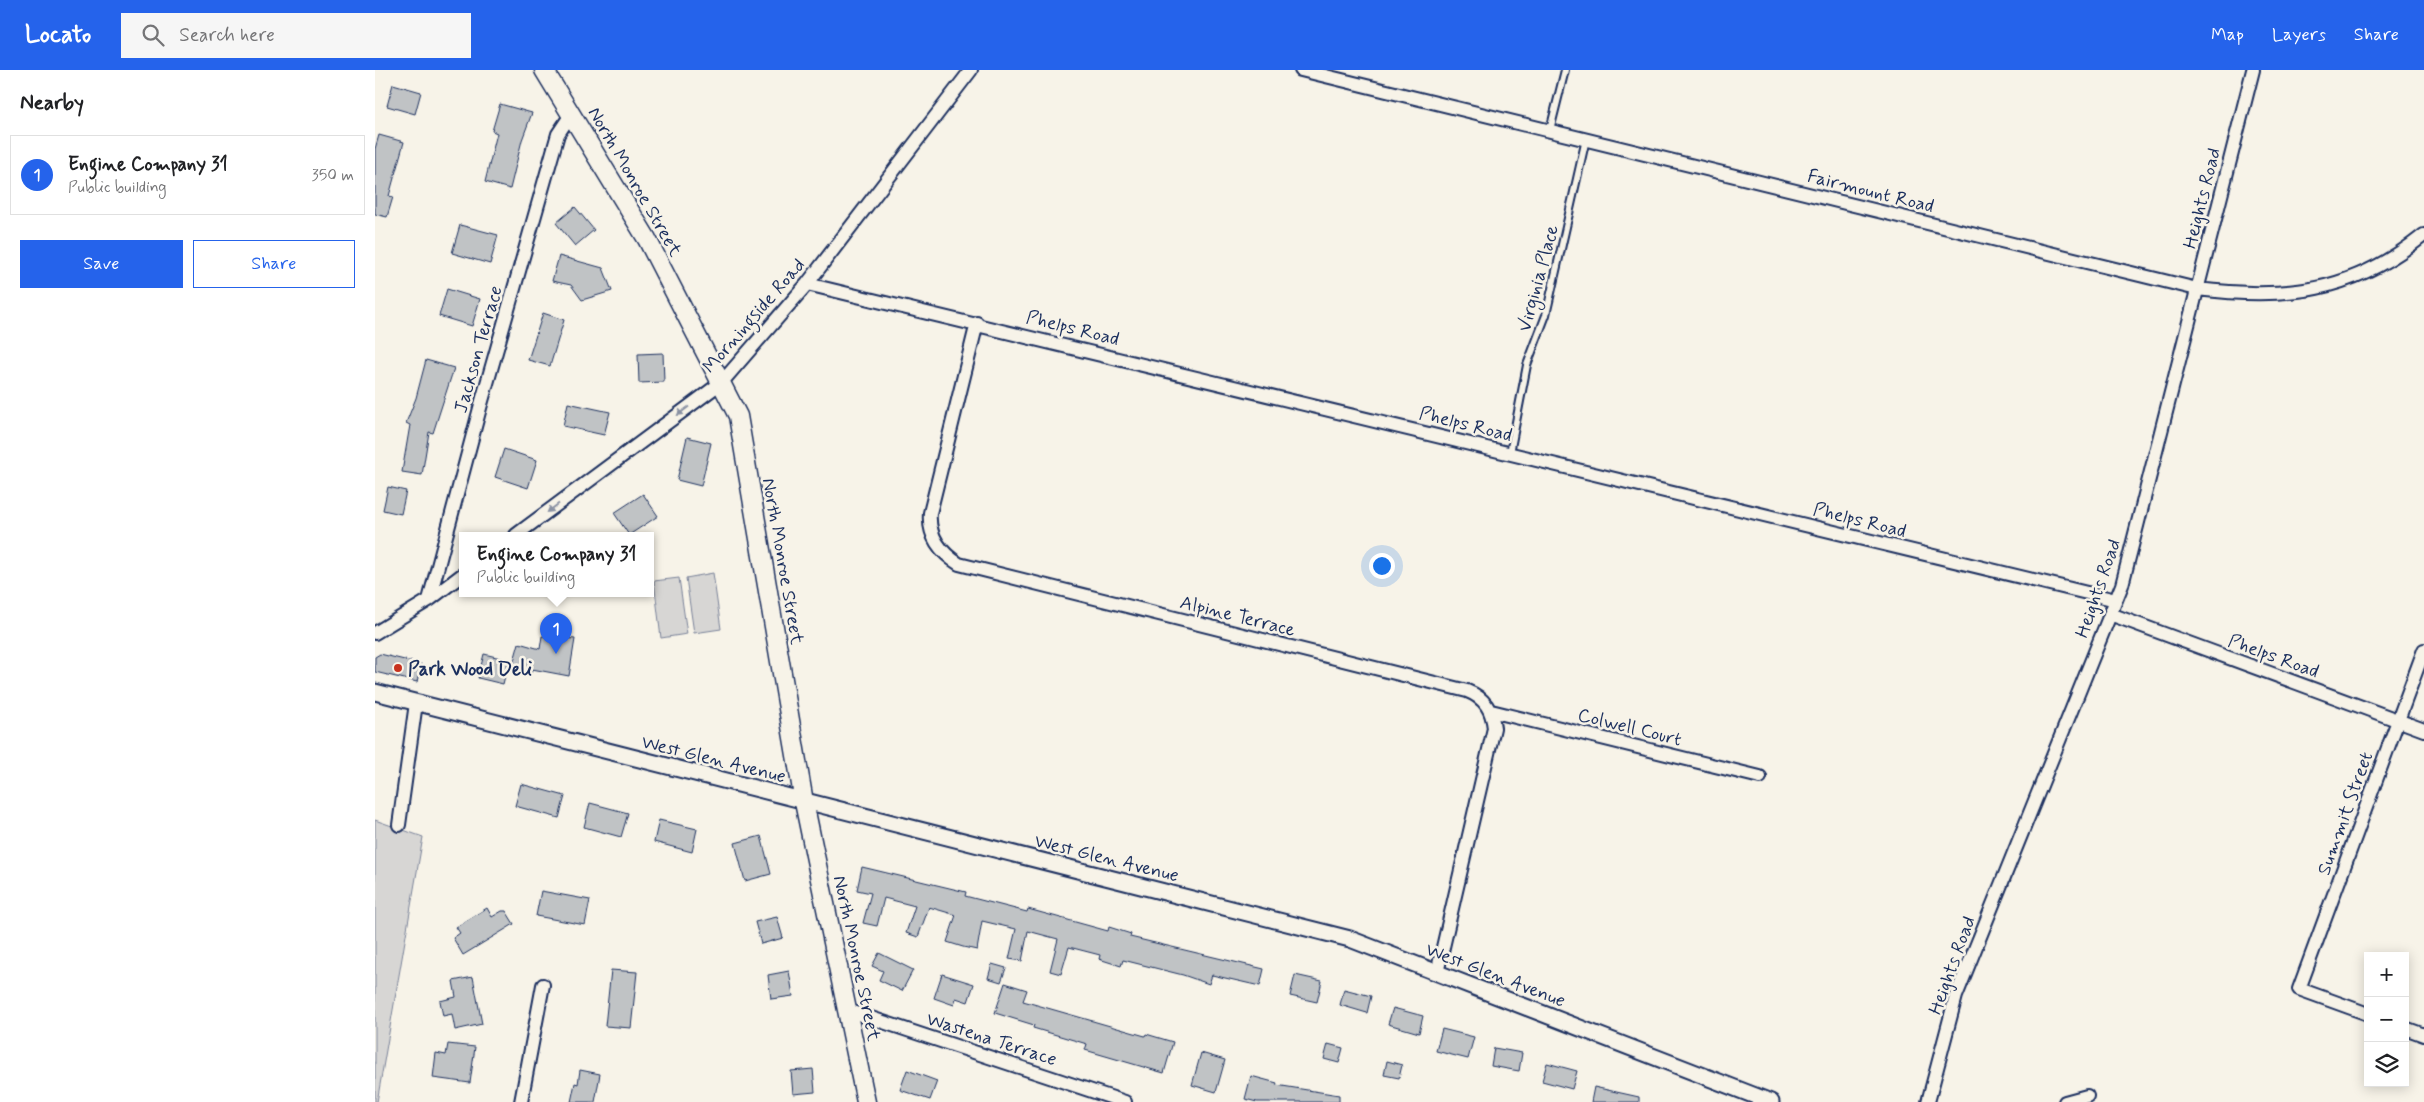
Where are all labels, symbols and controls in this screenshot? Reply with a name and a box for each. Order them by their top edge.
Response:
search box [121,13,471,58]
text: Locato [25,20,91,51]
icon: search [139,21,167,49]
text: Search here [179,23,275,48]
text: Map [2211,23,2244,47]
text: Layers [2272,23,2326,47]
text: Share [2354,23,2399,47]
text: Nearby [20,89,84,117]
street label: North Monroe Street [582,102,688,261]
street label: Heights Road [2178,145,2228,252]
text: Engine Company 31 [68,152,228,177]
street label: Fairmount Road [1805,164,1937,219]
text: 1 [33,165,41,186]
text: 350 m [312,165,354,186]
text: Public building [68,177,167,198]
street label: Virginia Place [1512,222,1567,335]
button: Save [20,240,183,288]
button: Share [193,240,355,288]
street label: Morningside Road [697,253,813,381]
street label: Jackson Terrace [448,283,509,416]
street label: Phelps Road [1024,305,1122,352]
street label: Phelps Road [1417,401,1515,448]
one-way arrow [676,406,690,416]
street label: North Monroe Street [756,476,809,647]
street label: Phelps Road [1811,497,1909,544]
one-way arrow [546,503,560,513]
popup [459,532,654,597]
street label: Heights Road [2070,536,2128,642]
text: Engine Company 31 [477,542,636,567]
your location [1369,553,1395,579]
text: Public building [477,567,575,588]
street label: Alpine Terrace [1177,590,1298,643]
pin: 1 [540,613,572,654]
street label: Phelps Road [2225,628,2322,684]
place label: Park Wood Deli [408,657,532,682]
marker: Park Wood Deli [392,662,404,674]
street label: Colwell Court [1575,702,1684,752]
street label: West Glen Avenue [639,729,788,789]
street label: Summit Street [2312,748,2379,879]
street label: West Glen Avenue [1032,828,1181,888]
street label: North Monroe Street [827,873,886,1043]
street label: Heights Road [1923,913,1983,1019]
street label: West Glen Avenue [1422,937,1569,1014]
map controls [2364,952,2409,1087]
button: + [2364,952,2409,997]
button: − [2364,997,2409,1042]
street label: Wastena Terrace [923,1007,1060,1072]
button: layers [2364,1042,2409,1087]

